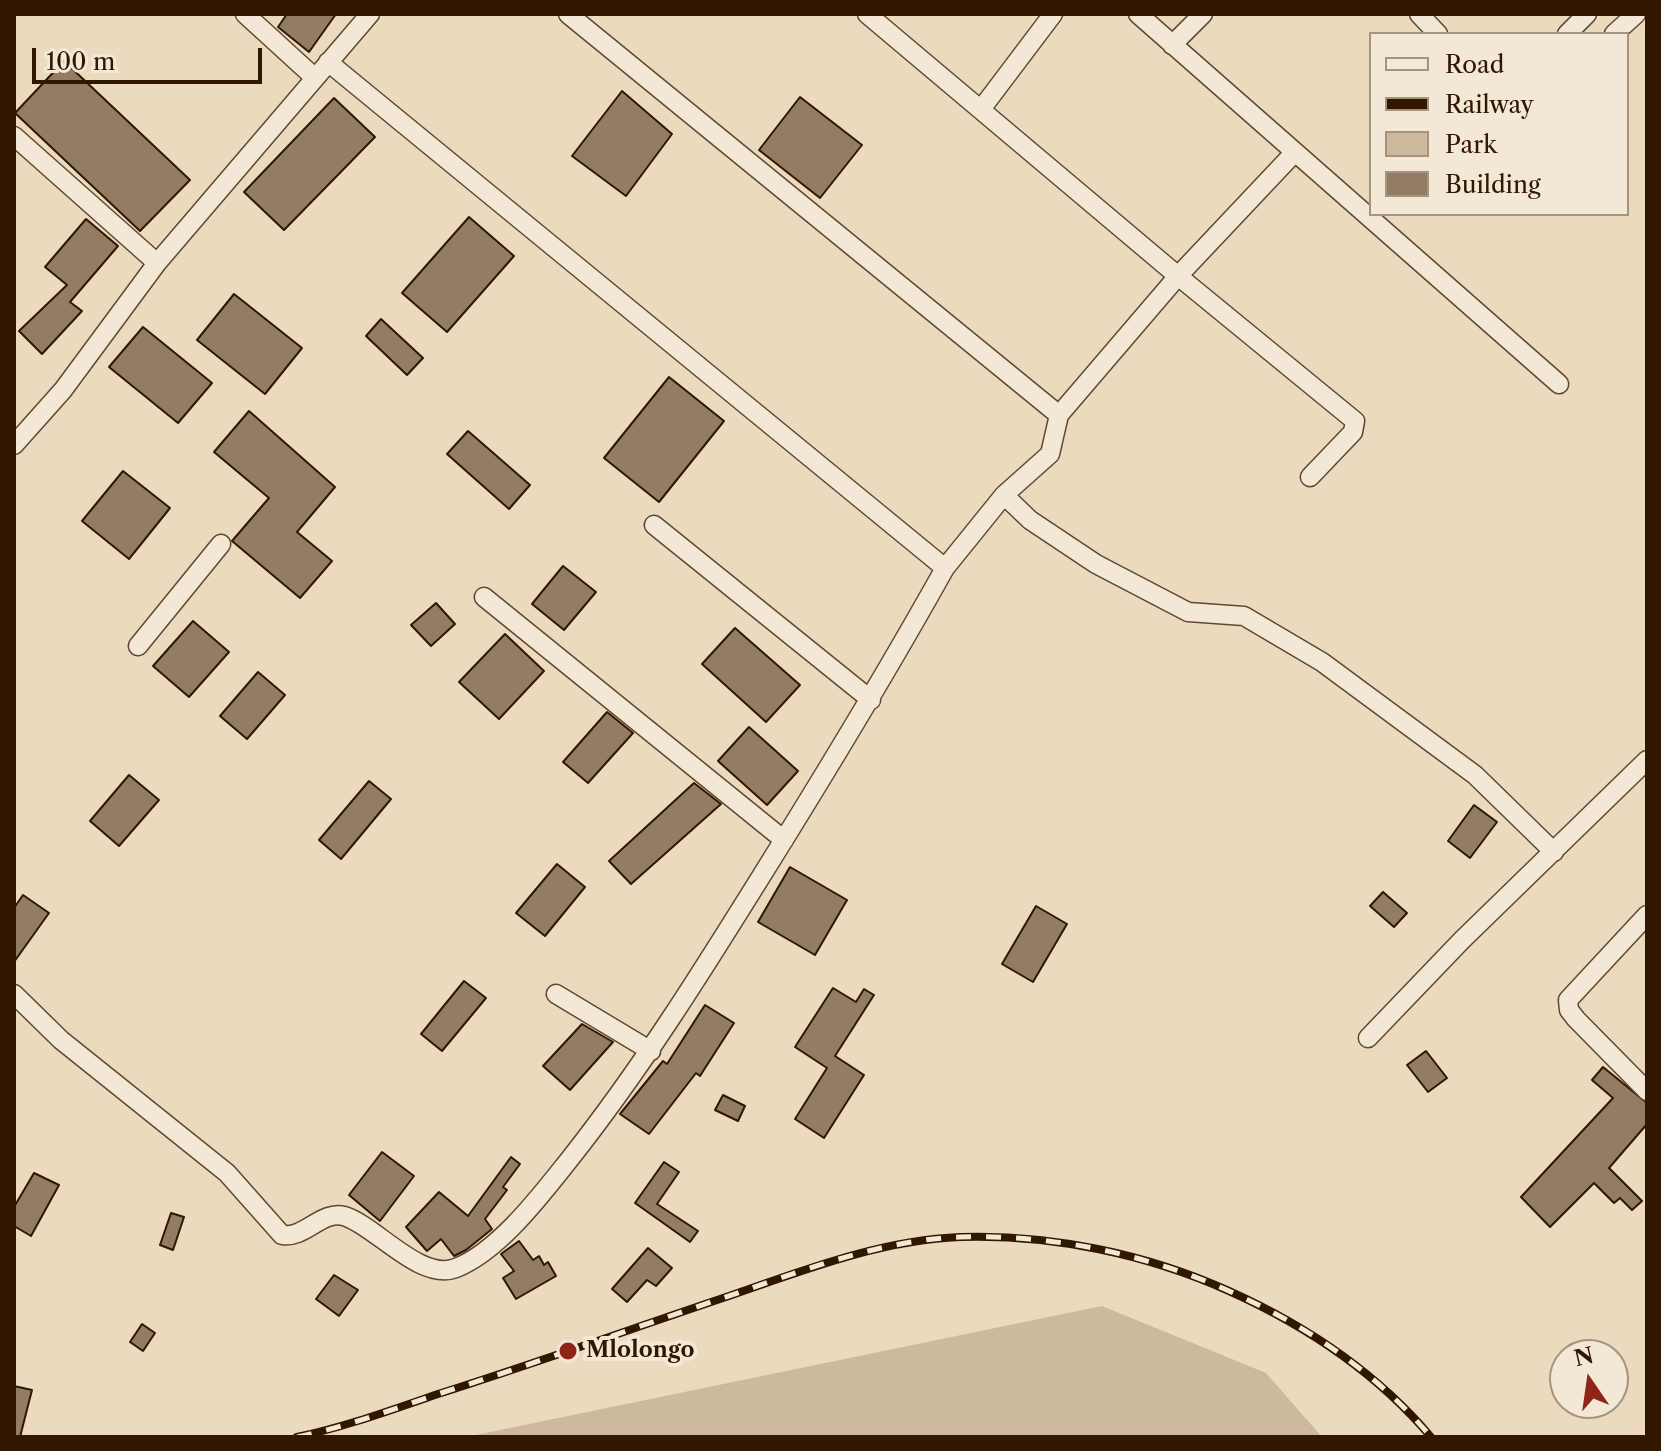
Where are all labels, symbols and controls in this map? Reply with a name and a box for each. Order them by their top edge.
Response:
scale bar [36,32,266,82]
legend [1369,32,1629,216]
text: 100 m [46,47,115,76]
text: Road [1445,50,1504,79]
text: Railway [1445,90,1534,119]
text: Park [1445,130,1497,159]
text: Building [1445,170,1541,199]
place label: Mlolongo [586,1338,694,1364]
north arrow [1549,1339,1629,1419]
marker: Mlolongo [557,1340,579,1362]
text: N [1572,1342,1596,1372]

